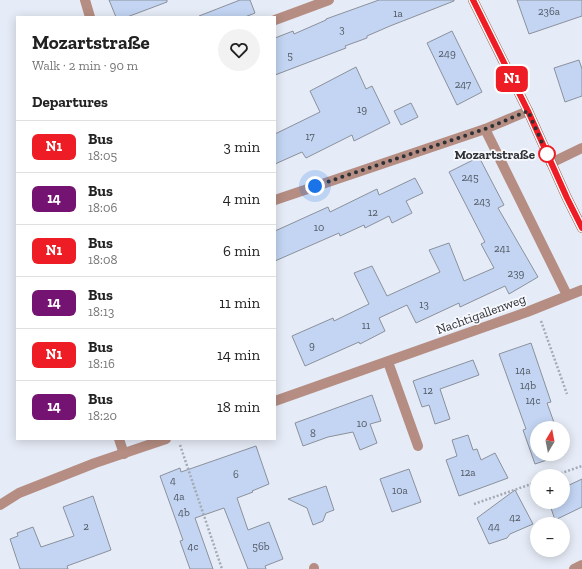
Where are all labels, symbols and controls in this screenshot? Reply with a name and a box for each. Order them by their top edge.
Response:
house number: 236a [538,5,561,18]
house number: 1a [393,7,403,20]
house number: 3 [339,23,345,36]
button: heart [218,29,260,71]
text: Mozartstraße [32,31,150,54]
house number: 249 [438,47,456,60]
house number: 5 [287,49,293,62]
text: Walk · 2 min · 90 m [32,58,138,73]
line badge: N1 [494,66,530,92]
text: N1 [504,70,520,87]
house number: 247 [455,78,471,91]
text: Departures [32,93,108,111]
house number: 19 [357,103,367,116]
text: Bus [88,130,113,148]
house number: 17 [305,130,315,143]
text: N1 [46,138,62,155]
text: 3 min [224,138,260,156]
marker: Mozartstraße [538,145,556,163]
place label: Mozartstraße [454,147,536,162]
text: 18:05 [88,148,117,163]
house number: 245 [461,171,479,184]
your location [305,176,325,196]
text: Bus [88,182,113,200]
text: 14 [47,190,61,207]
text: 4 min [223,190,260,208]
house number: 243 [474,195,490,208]
text: 18:06 [88,200,117,215]
house number: 12 [368,206,378,219]
house number: 10 [314,221,324,234]
text: Bus [88,234,113,252]
text: N1 [46,242,62,259]
text: 6 min [223,242,260,260]
house number: 241 [494,242,511,255]
text: 18:08 [88,252,117,267]
house number: 239 [508,267,525,280]
text: Bus [88,286,113,304]
street label: Nachtigallenweg [434,291,528,337]
text: 14 [47,294,61,311]
text: 11 min [219,294,260,312]
house number: 13 [419,298,429,311]
text: 18:13 [88,304,114,319]
house number: 11 [362,319,371,332]
text: Bus [88,338,113,356]
house number: 9 [309,339,315,352]
text: N1 [46,346,62,363]
text: 14 min [217,346,260,364]
text: 18:16 [88,356,115,371]
house number: 14a [515,364,531,377]
house number: 14b [520,379,536,392]
house number: 12 [423,384,433,397]
text: Bus [88,390,113,408]
house number: 14c [525,394,541,407]
text: 14 [47,398,61,415]
text: 18 min [217,398,260,416]
text: 18:20 [88,408,117,423]
house number: 10 [357,417,367,430]
north arrow [530,421,570,461]
map controls [530,421,570,557]
house number: 8 [310,427,316,440]
house number: 12a [460,466,476,479]
house number: 6 [233,468,239,481]
button: + [530,469,570,509]
house number: 4 [170,474,176,487]
house number: 10a [392,484,409,497]
house number: 4a [173,490,185,503]
house number: 4b [178,506,190,519]
house number: 42 [509,511,521,524]
button: − [530,517,570,557]
house number: 2 [83,520,89,533]
house number: 44 [488,520,500,533]
house number: 4c [187,540,199,553]
house number: 56b [252,540,270,553]

